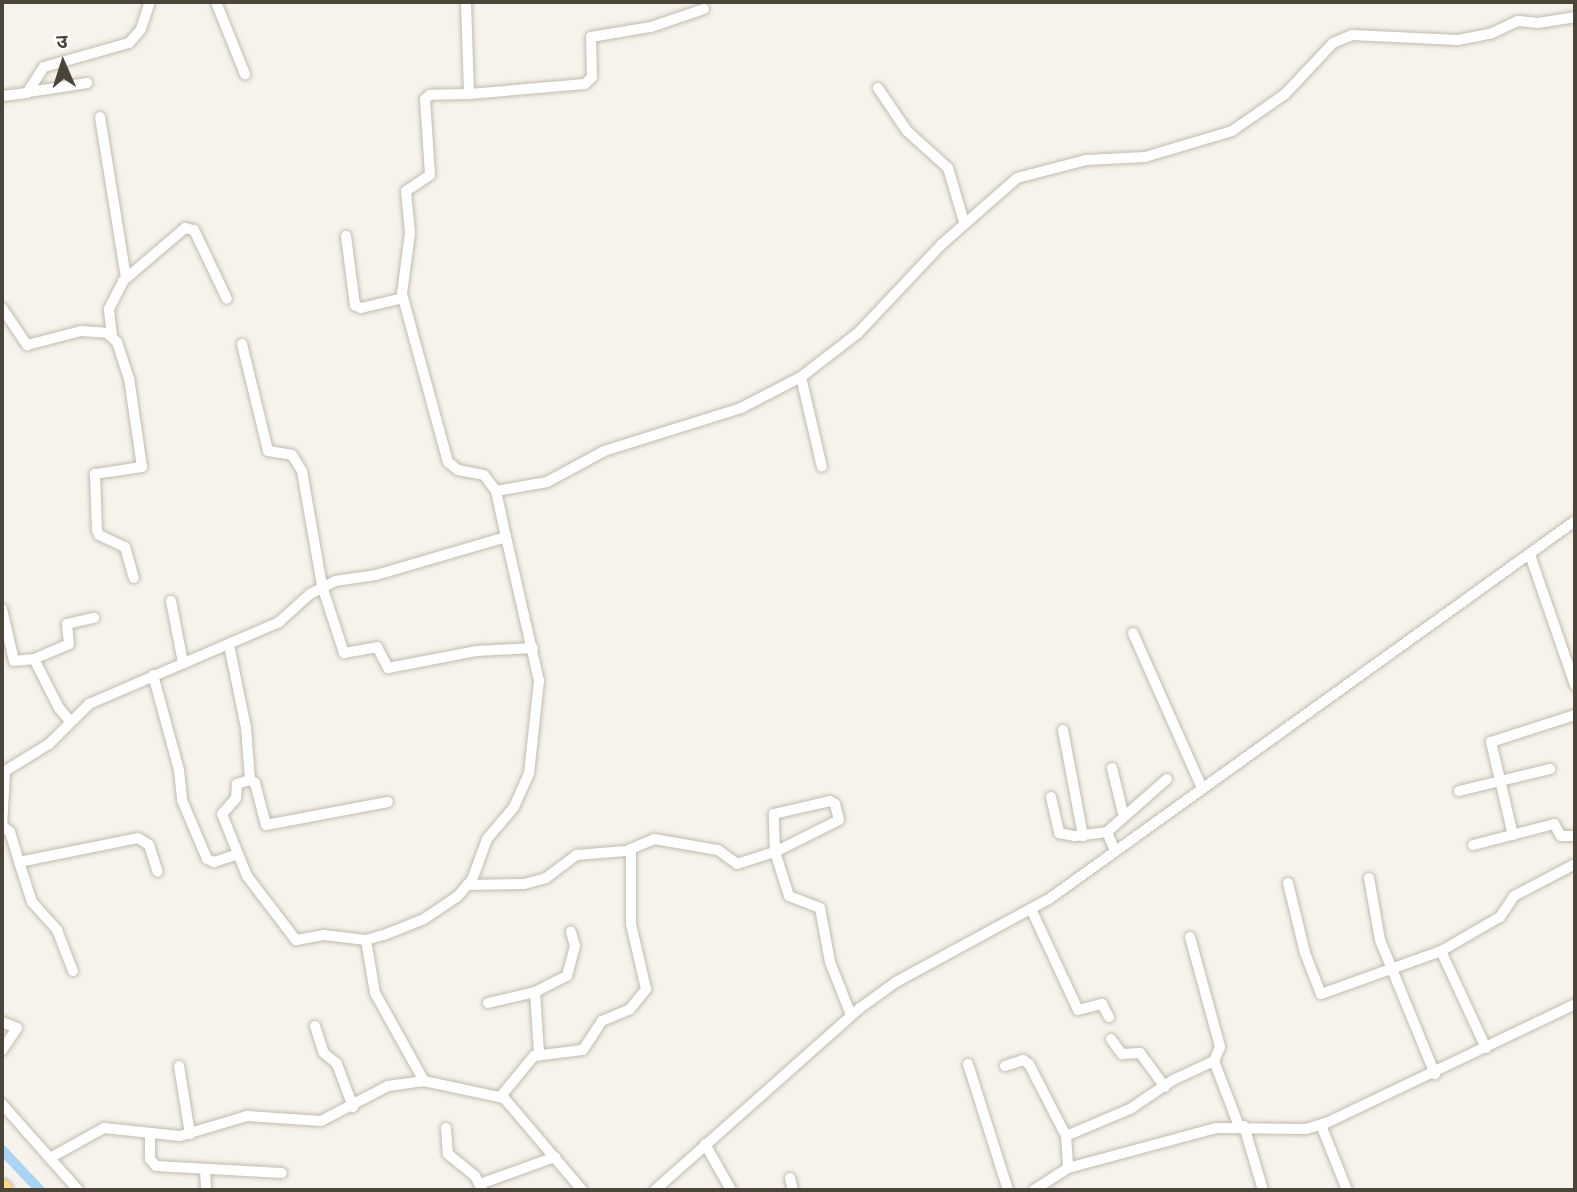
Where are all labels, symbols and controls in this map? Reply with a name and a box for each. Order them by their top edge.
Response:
north arrow [28,28,98,98]
text: उ [56,29,68,55]

